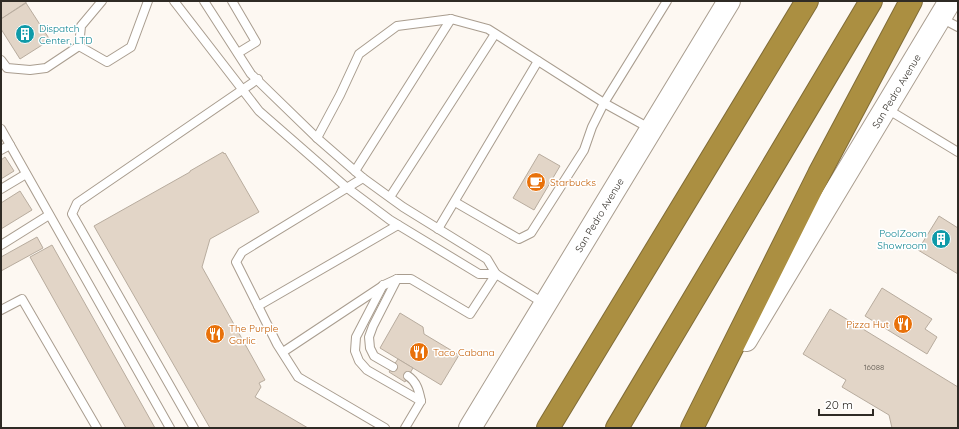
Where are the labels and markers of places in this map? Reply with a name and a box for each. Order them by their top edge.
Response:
place label: Dispatch Center, LTD [39,22,92,47]
building icon: Dispatch Center, LTD [14,23,36,45]
cafe icon: Starbucks [525,171,547,193]
place label: Starbucks [550,176,596,189]
place label: PoolZoom Showroom [877,227,927,252]
building icon: PoolZoom Showroom [930,228,952,250]
restaurant icon: Pizza Hut [892,313,914,335]
place label: Pizza Hut [846,318,890,331]
place label: The Purple Garlic [229,322,279,347]
restaurant icon: The Purple Garlic [204,323,226,345]
restaurant icon: Taco Cabana [408,341,430,363]
place label: Taco Cabana [433,346,495,359]

